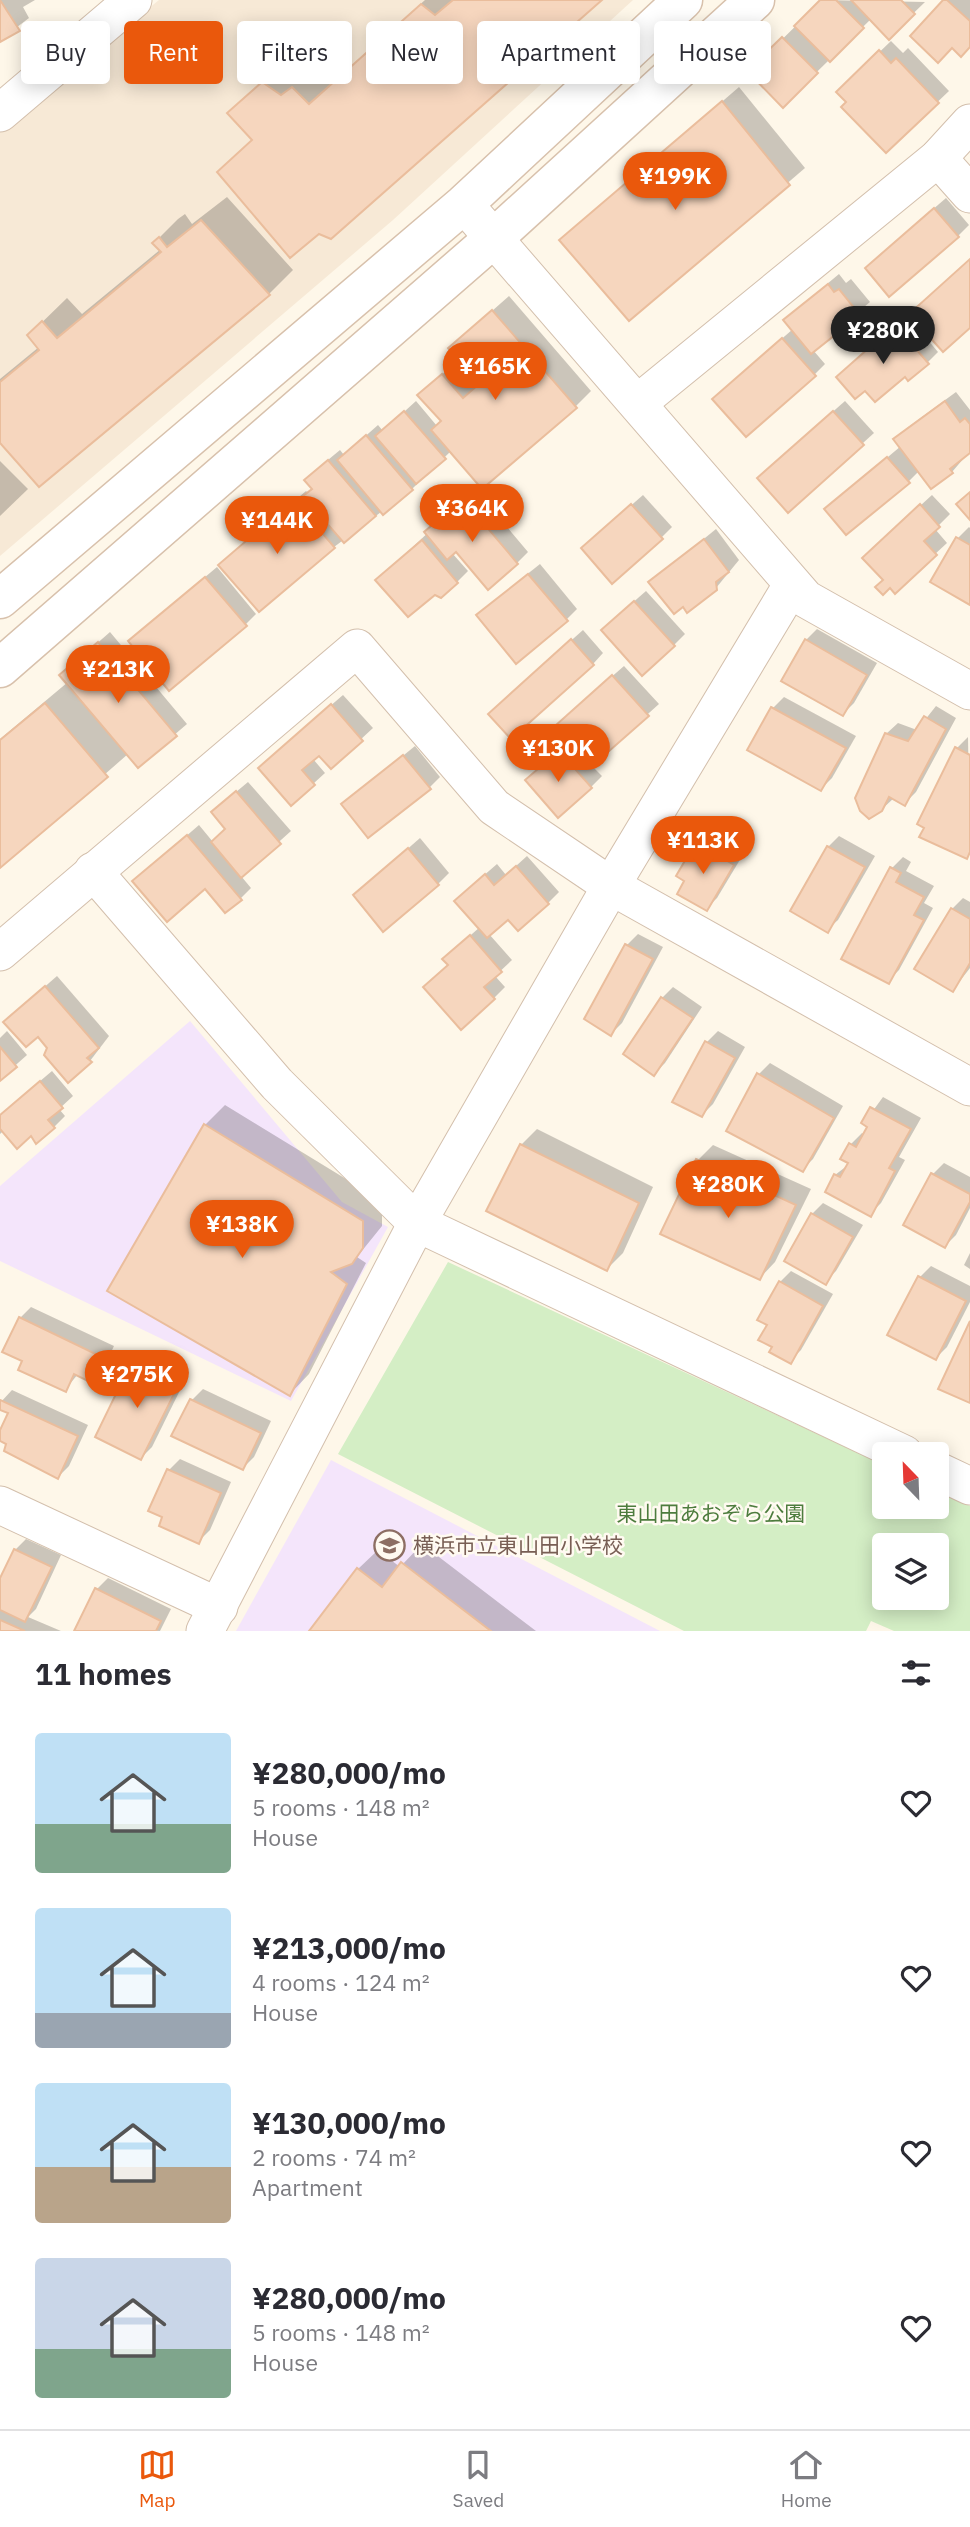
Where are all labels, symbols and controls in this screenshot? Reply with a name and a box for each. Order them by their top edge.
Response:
chip: Buy [21,21,110,84]
chip: Rent [124,21,223,84]
chip: Filters [237,21,352,84]
chip: New [366,21,463,84]
chip: Apartment [477,21,640,84]
chip: House [654,21,771,84]
pin: ¥199K [626,152,724,212]
text: ¥199K [639,160,711,190]
pin: ¥280K [834,306,932,366]
text: ¥280K [847,314,919,344]
pin: ¥165K [446,342,544,402]
text: ¥165K [459,350,531,380]
pin: ¥364K [423,484,521,544]
text: ¥364K [436,492,508,522]
pin: ¥144K [228,496,326,556]
text: ¥144K [241,504,313,534]
pin: ¥213K [69,646,167,705]
text: ¥213K [82,653,154,683]
pin: ¥130K [509,724,607,784]
text: ¥130K [522,732,594,762]
pin: ¥113K [654,816,752,876]
text: ¥113K [667,824,739,854]
pin: ¥280K [679,1160,777,1220]
text: ¥280K [692,1168,764,1198]
pin: ¥138K [193,1200,291,1260]
text: ¥138K [206,1208,278,1238]
pin: ¥275K [88,1350,186,1410]
text: ¥275K [101,1358,173,1388]
north arrow [872,1442,948,1519]
map controls [872,1442,949,1610]
park label: 東山田あおぞら公園 [617,1499,806,1527]
school or university icon: 横浜市立東山田小学校 [373,1528,407,1562]
place label: 横浜市立東山田小学校 [413,1531,623,1559]
button: layers [872,1533,949,1610]
text: 11 homes [35,1654,172,1693]
icon: filters [897,1654,935,1692]
text: ¥280,000/mo [252,1753,446,1792]
icon: home [91,1761,175,1845]
icon: heart [897,1784,935,1822]
text: 5 rooms · 148 m² [252,1792,430,1822]
text: House [252,1822,318,1852]
text: ¥213,000/mo [252,1928,446,1967]
icon: home [91,1936,175,2020]
icon: heart [897,1959,935,1997]
text: 4 rooms · 124 m² [252,1967,430,1997]
text: House [252,1997,318,2027]
text: ¥130,000/mo [252,2103,446,2142]
icon: home [91,2111,175,2195]
icon: heart [897,2134,935,2172]
text: 2 rooms · 74 m² [252,2142,416,2172]
text: Apartment [252,2172,363,2202]
text: ¥280,000/mo [252,2278,446,2317]
icon: home [91,2286,175,2370]
icon: heart [897,2309,935,2347]
text: 5 rooms · 148 m² [252,2317,430,2347]
text: House [252,2347,318,2377]
tab: Map [138,2446,176,2512]
tab: Saved [453,2446,504,2512]
tab: Home [781,2446,832,2512]

